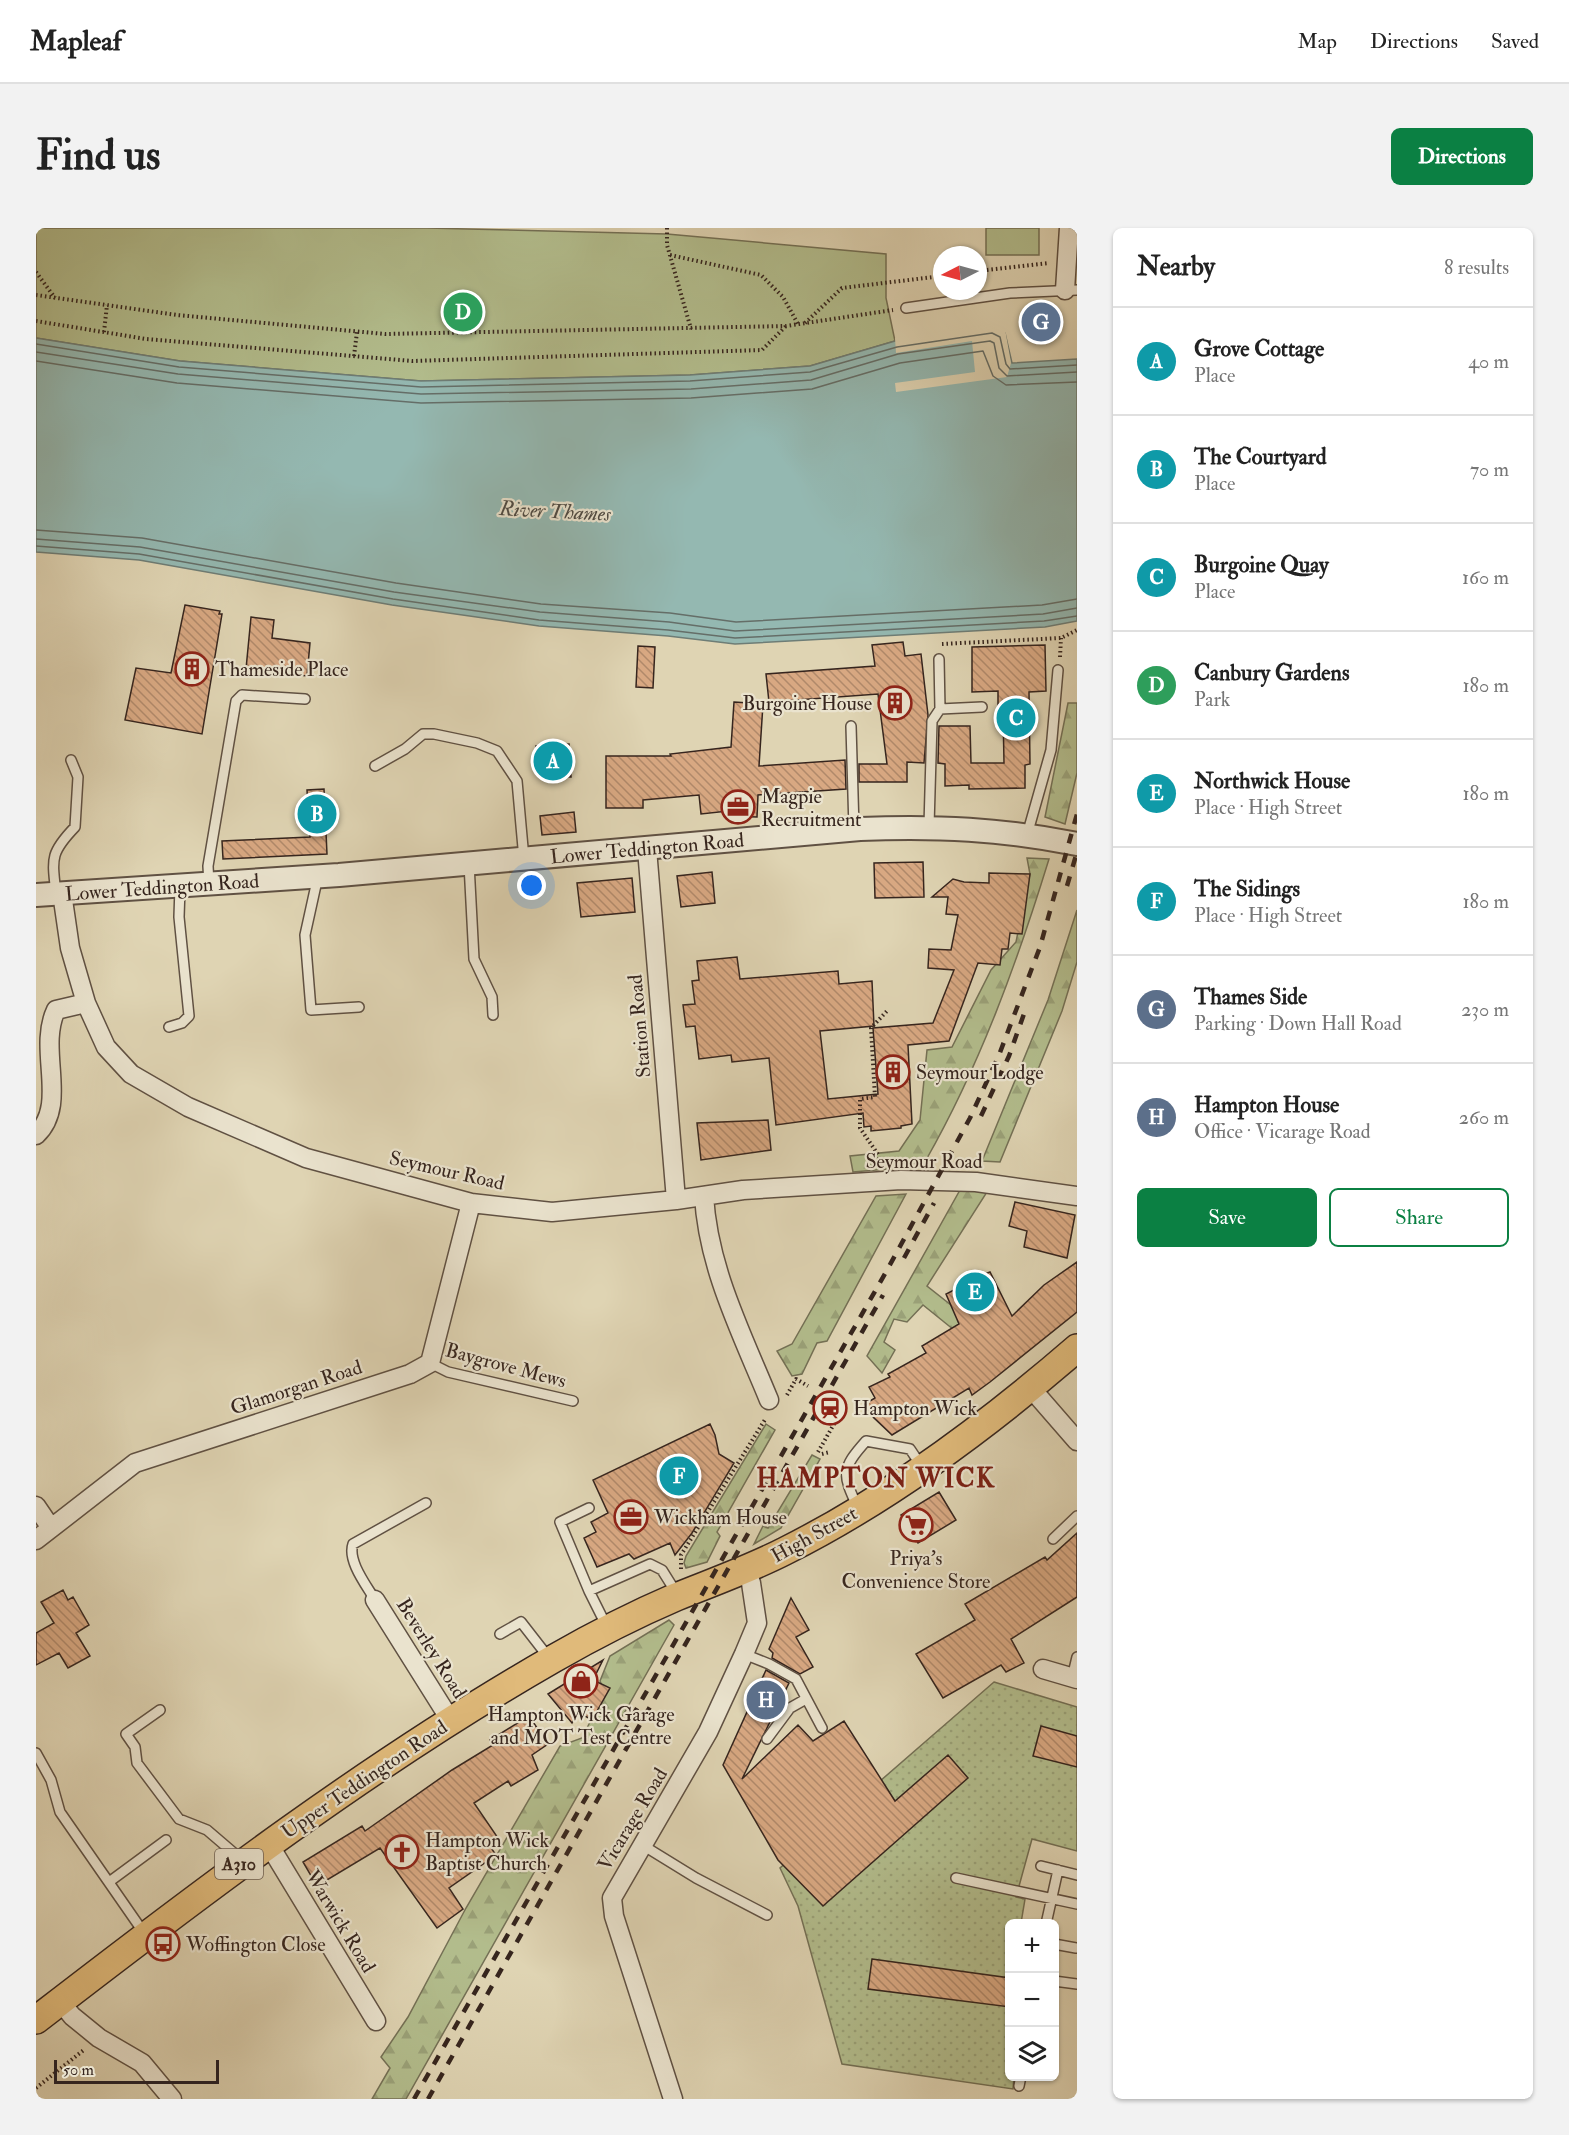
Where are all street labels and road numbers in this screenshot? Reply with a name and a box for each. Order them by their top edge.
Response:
street label: Lower Teddington Road [549,828,745,869]
street label: Lower Teddington Road [64,868,260,907]
street label: Station Road [623,973,656,1079]
street label: Seymour Road [387,1145,507,1196]
street label: Seymour Road [865,1149,983,1174]
street label: Baygrove Mews [443,1337,569,1394]
street label: Glamorgan Road [227,1354,365,1421]
street label: High Street [767,1500,862,1568]
street label: Beverley Road [391,1593,472,1703]
street label: Upper Teddington Road [277,1715,453,1845]
street label: Vicarage Road [592,1763,673,1875]
road number: A310 [215,1849,263,1879]
street label: Warwick Road [300,1864,381,1977]

